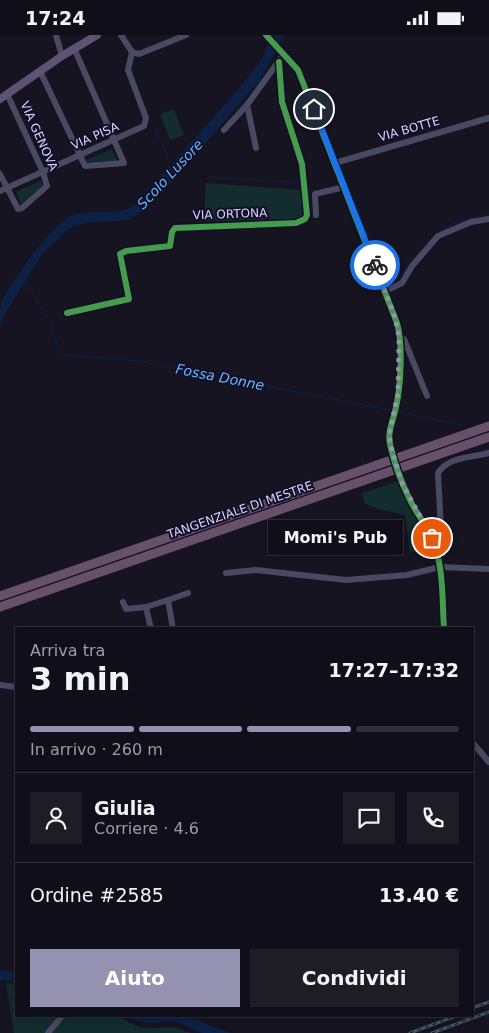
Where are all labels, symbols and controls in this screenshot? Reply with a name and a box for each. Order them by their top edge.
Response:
text: 17:24 [25,7,85,29]
pin [293,88,335,130]
icon: home [300,95,328,123]
street label: VIA GENOVA [17,99,61,174]
street label: VIA BOTTE [377,114,441,144]
street label: VIA PISA [69,119,122,153]
water label: Scolo Lusore [134,136,206,212]
street label: VIA ORTONA [192,206,268,222]
courier [350,240,400,290]
icon: bike [361,251,389,279]
water label: Fossa Donne [174,361,266,393]
street label: TANGENZIALE DI MESTRE [164,478,315,542]
pin [411,517,453,559]
callout: Momi's Pub [267,521,402,555]
icon: bag [418,524,446,552]
text: Momi's Pub [284,528,387,547]
text: Arriva tra [30,641,105,660]
text: 17:27–17:32 [329,659,459,681]
text: 3 min [30,660,131,698]
text: In arrivo · 260 m [30,740,163,759]
button: person [30,792,82,844]
button: chat [343,792,395,844]
button: phone [407,792,459,844]
text: Giulia [94,797,155,819]
text: Corriere · 4.6 [94,819,199,838]
text: Ordine #2585 [30,884,164,906]
text: 13.40 € [379,884,459,906]
button: Aiuto [30,949,240,1007]
button: Condividi [250,949,459,1007]

